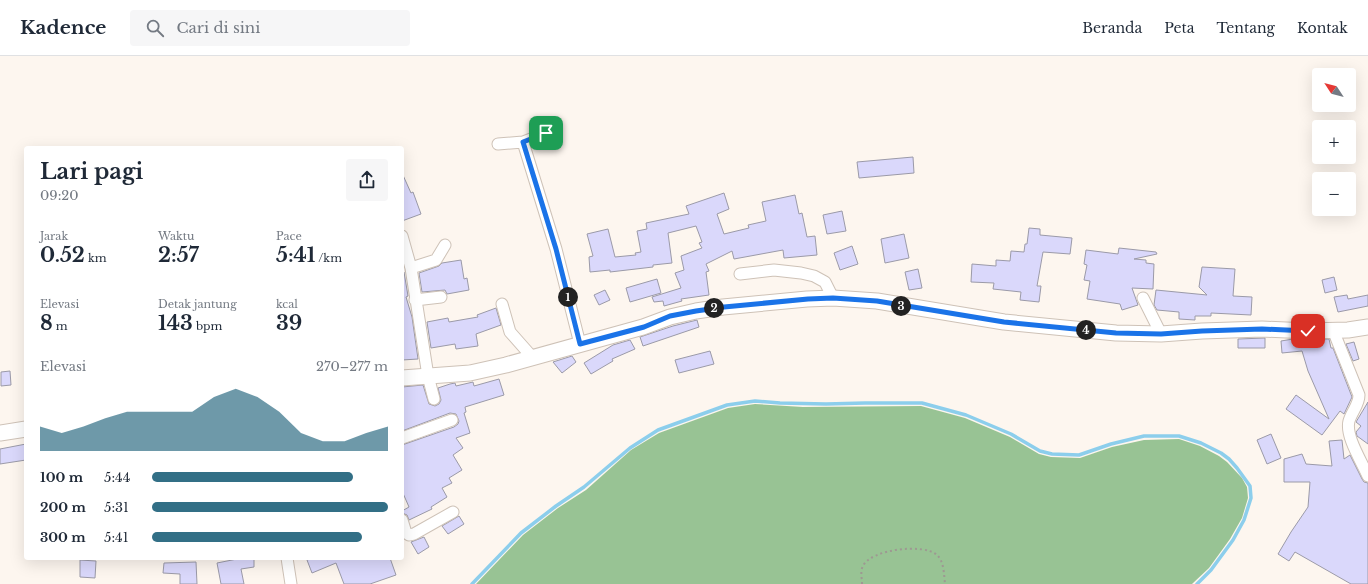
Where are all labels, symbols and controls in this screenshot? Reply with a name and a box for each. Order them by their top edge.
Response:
search box [130,10,410,46]
text: Kadence [20,16,106,39]
icon: search [144,17,166,39]
text: Cari di sini [176,18,260,37]
text: Beranda [1082,19,1142,37]
text: Peta [1164,19,1195,37]
text: Tentang [1217,19,1275,37]
text: Kontak [1297,19,1348,37]
north arrow [1312,68,1356,112]
map controls [1312,68,1356,216]
pin [529,116,563,150]
button: + [1312,120,1356,164]
icon: arrive [535,122,557,144]
text: Lari pagi [40,158,143,185]
button: share [346,159,388,201]
button: − [1312,172,1356,216]
text: 09:20 [40,187,79,204]
text: Jarak [40,229,68,243]
text: Waktu [158,229,194,243]
text: Pace [276,229,302,243]
text: 0.52 [40,243,85,267]
text: 2:57 [158,243,199,267]
text: 5:41 [276,243,316,267]
text: km [85,251,107,265]
text: /km [316,251,342,265]
pin: 1 [558,287,578,307]
text: 1 [566,290,570,304]
pin: 3 [891,296,911,316]
text: Elevasi [40,297,79,311]
text: Detak jantung [158,297,237,311]
text: kcal [276,297,298,311]
pin: 2 [704,298,724,318]
text: 3 [897,299,905,313]
text: 2 [710,301,718,315]
text: 8 [40,311,53,335]
text: 143 [158,311,193,335]
text: 39 [276,311,302,335]
pin [1291,314,1325,348]
text: m [53,319,68,333]
text: bpm [193,319,222,333]
pin: 4 [1076,320,1096,340]
icon: check [1297,320,1319,342]
text: 4 [1082,323,1090,337]
text: Elevasi [40,358,86,375]
text: 270–277 m [316,358,388,375]
text: 100 m [40,469,83,486]
text: 5:44 [104,469,130,486]
text: 200 m [40,499,86,516]
text: 5:31 [104,499,129,516]
text: 300 m [40,529,86,546]
text: 5:41 [104,529,129,546]

